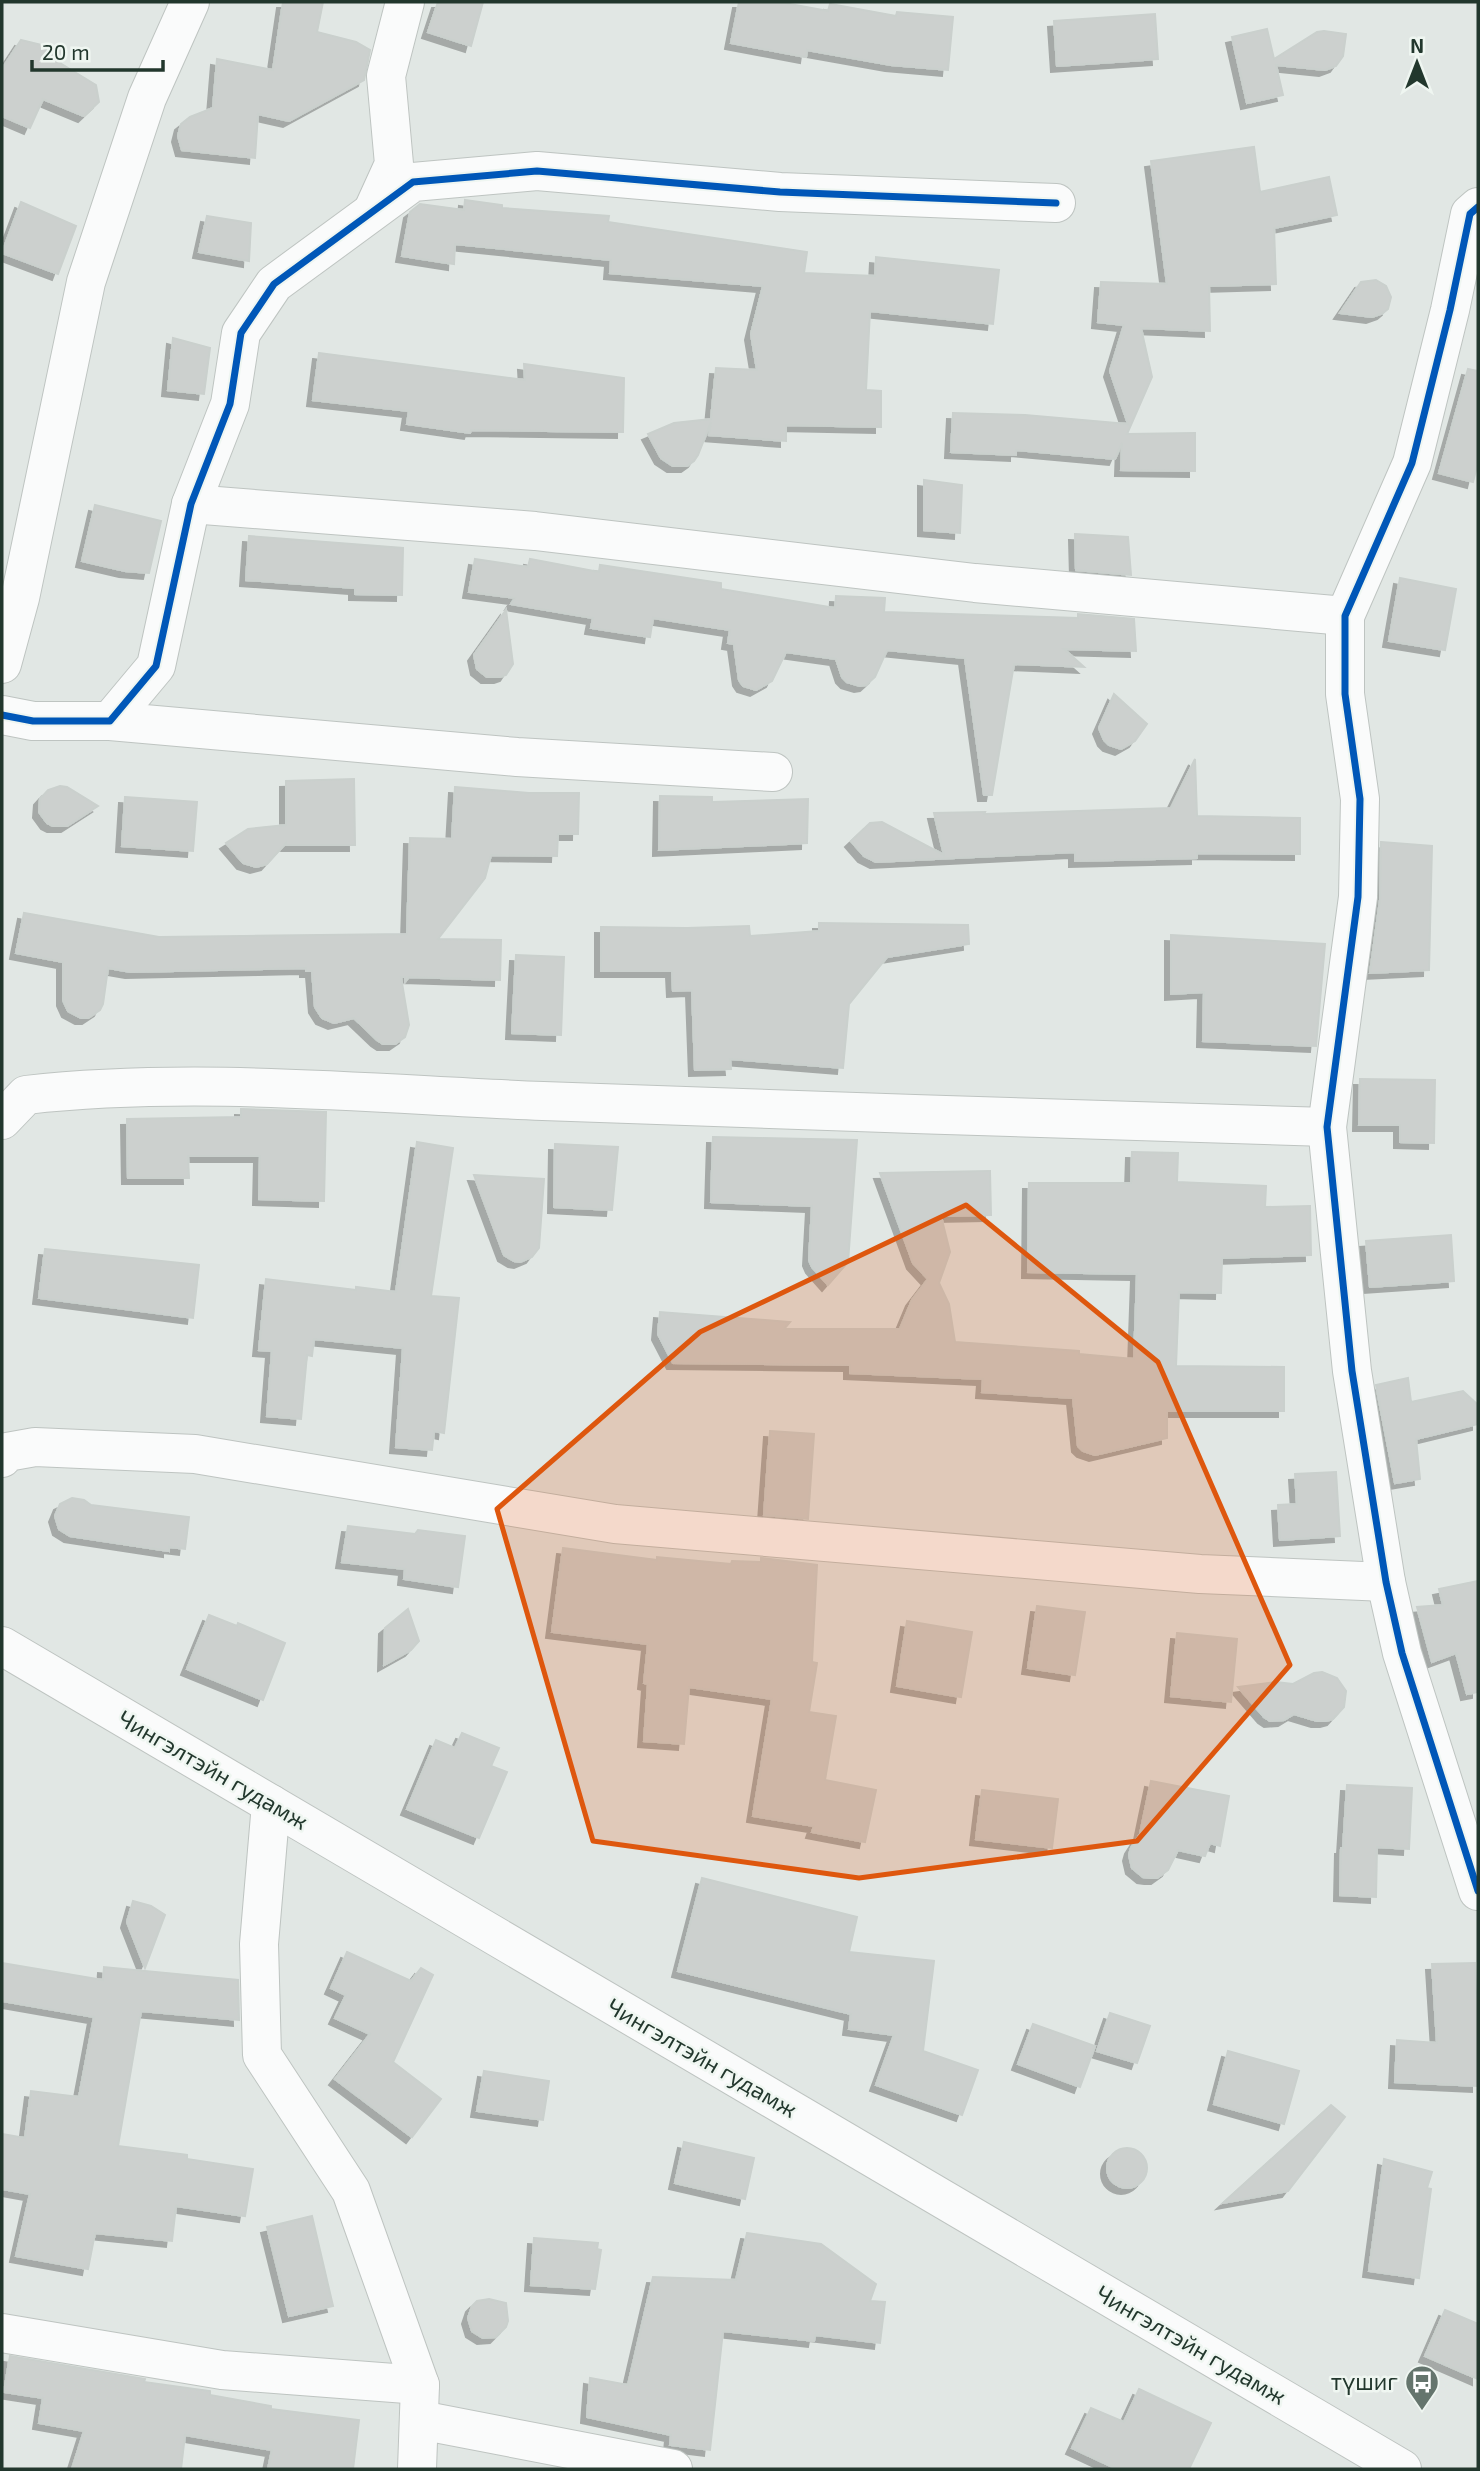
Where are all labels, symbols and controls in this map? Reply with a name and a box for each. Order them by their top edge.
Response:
scale bar [32,28,163,72]
north arrow [1382,28,1452,98]
text: N [1410,34,1424,57]
text: 20 m [42,39,90,64]
street label: Чингэлтэйн гудамж [113,1703,313,1836]
street label: Чингэлтэйн гудамж [602,1991,802,2124]
street label: Чингэлтэйн гудамж [1091,2278,1291,2411]
bus stop icon: түшиг [1403,2363,1441,2412]
place label: түшиг [1331,2367,1398,2395]

